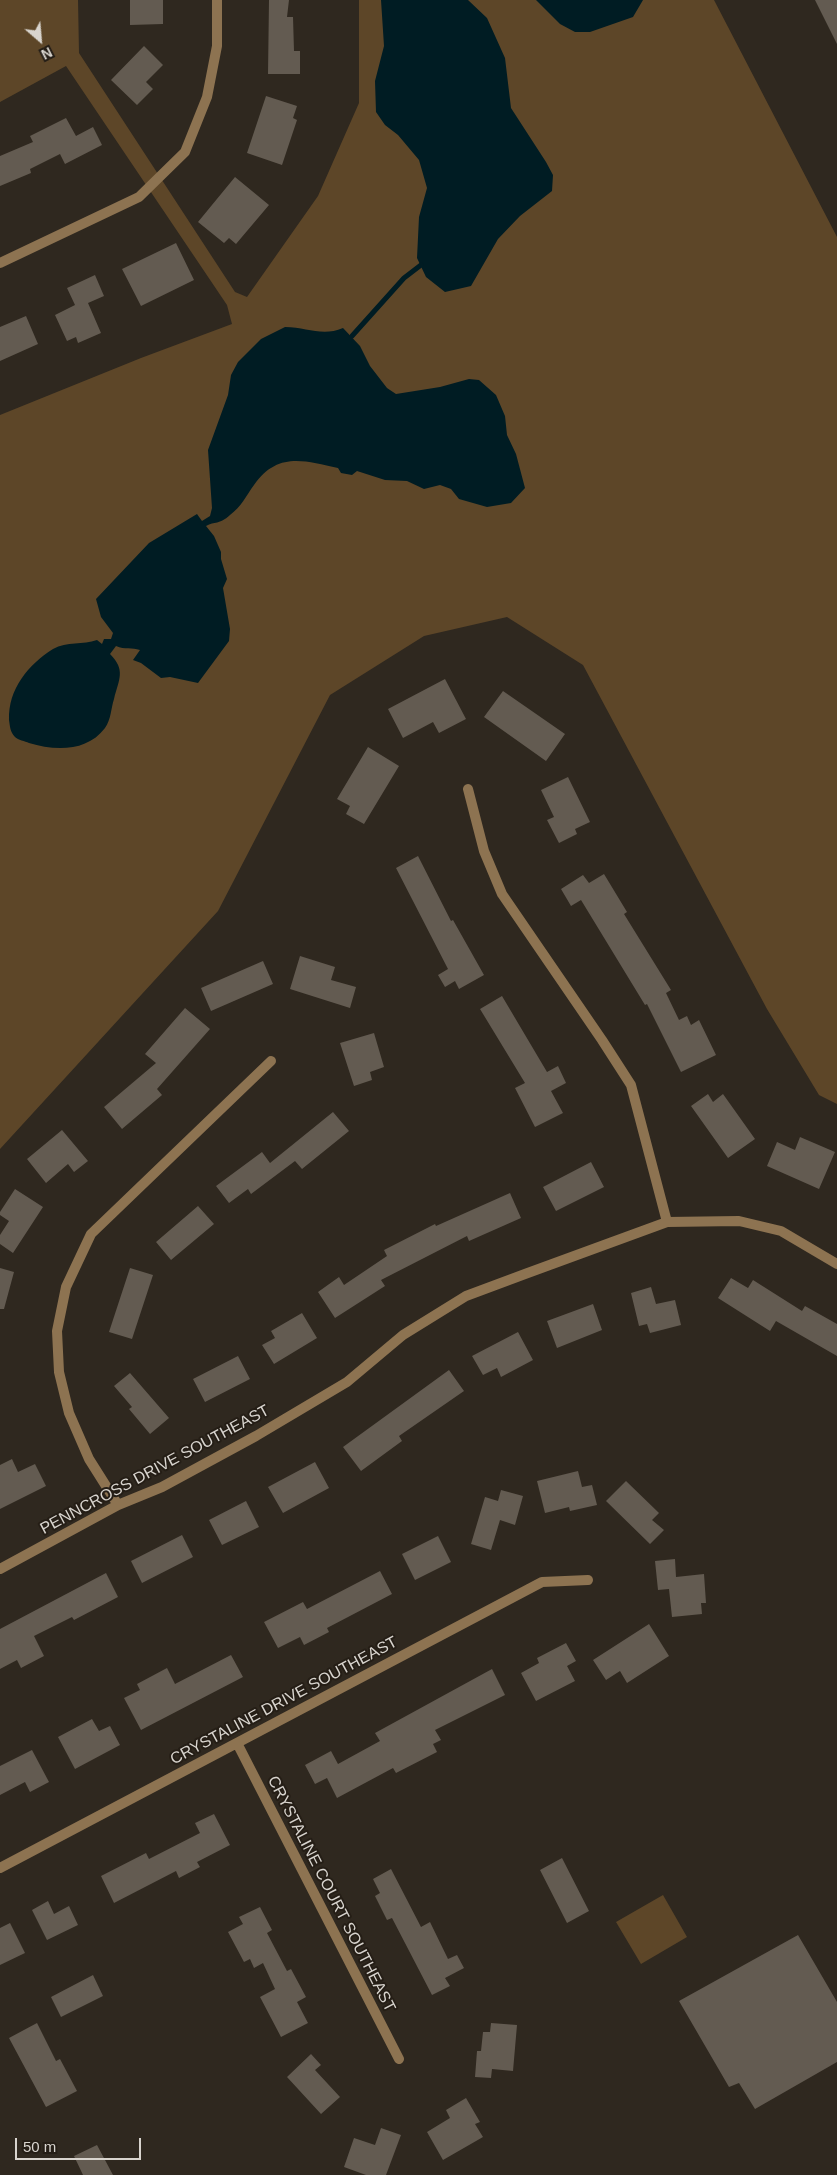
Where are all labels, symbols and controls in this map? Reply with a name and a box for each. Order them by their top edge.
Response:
north arrow [15,15,65,65]
text: N [39,44,55,63]
street label: PENNCROSS DRIVE SOUTHEAST [37,1401,273,1539]
street label: CRYSTALINE DRIVE SOUTHEAST [167,1633,401,1769]
street label: CRYSTALINE COURT SOUTHEAST [263,1773,399,2015]
scale bar [18,2128,144,2160]
text: 50 m [23,2138,56,2155]

